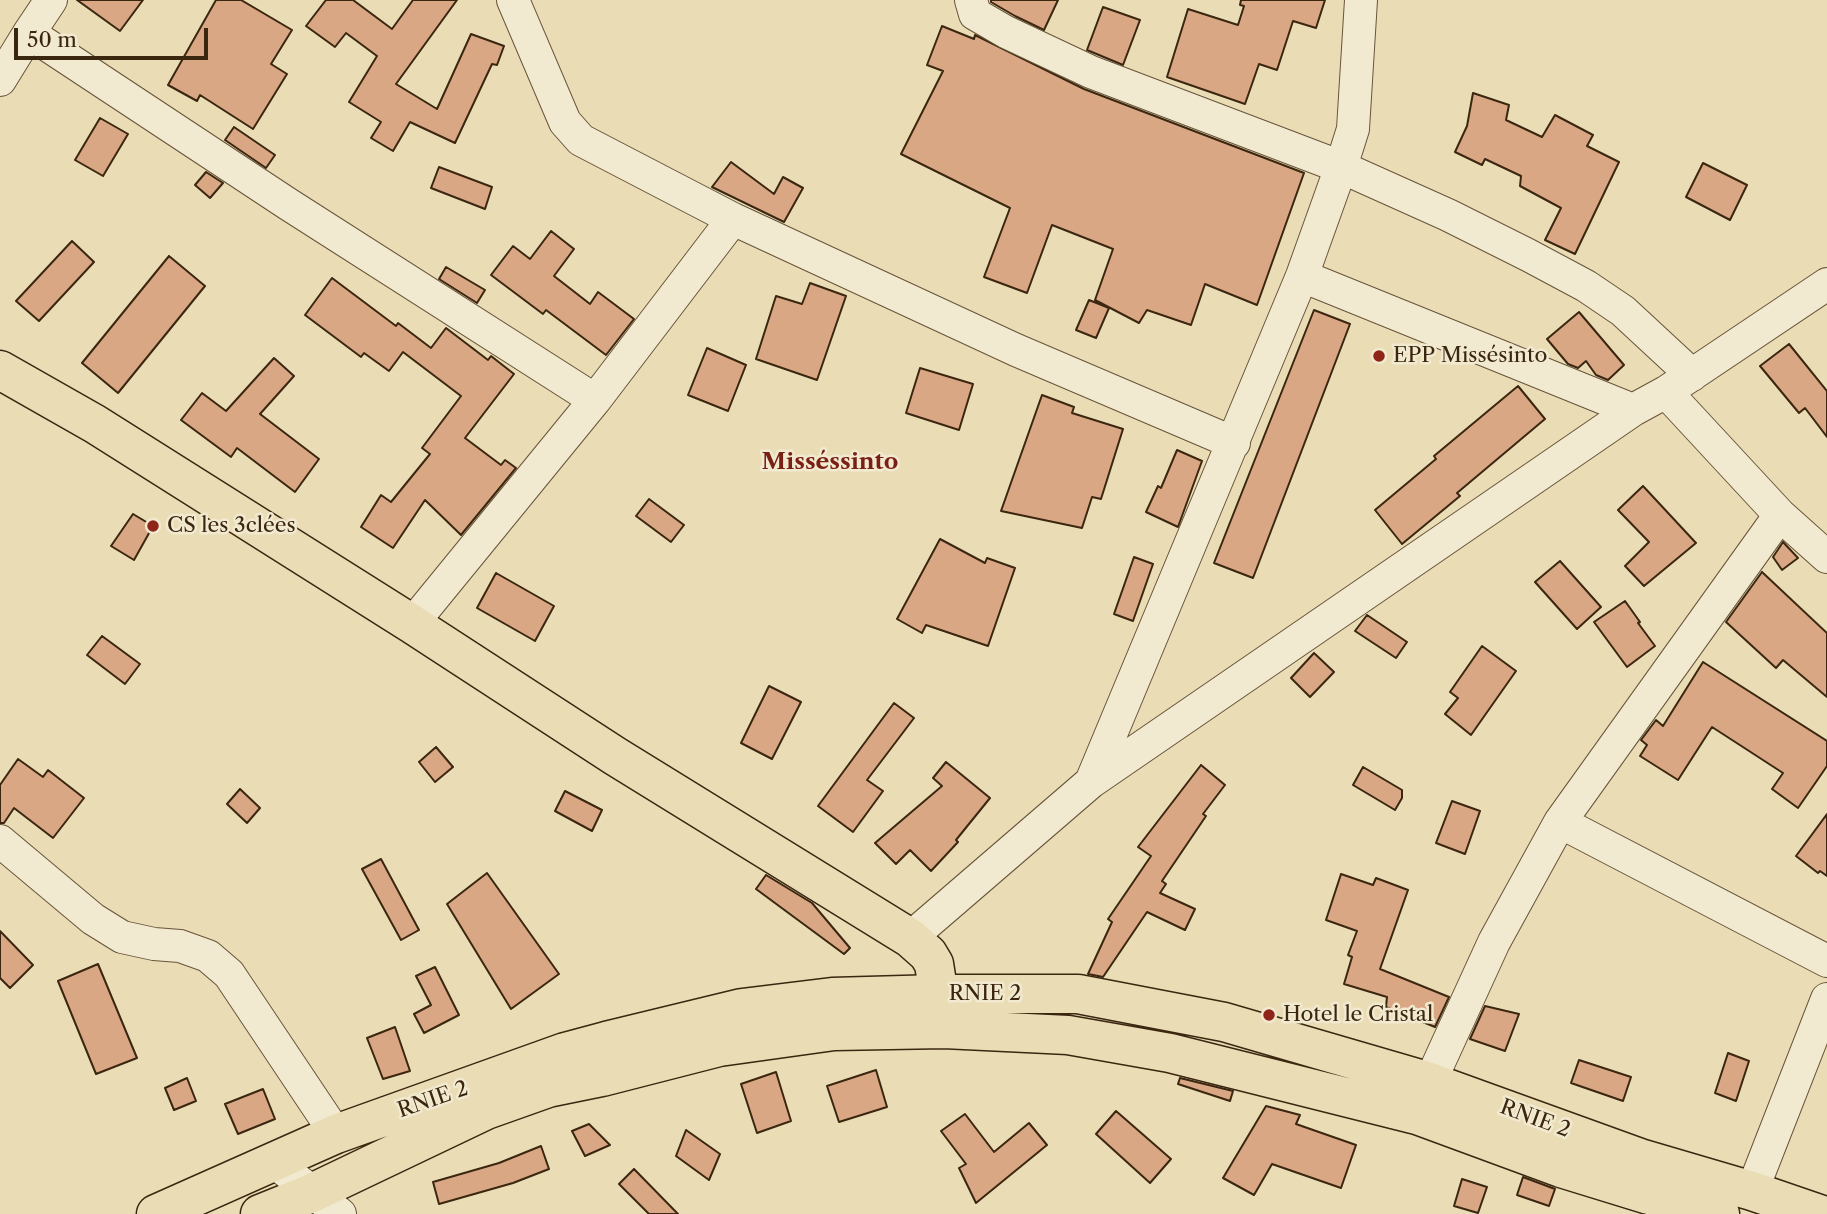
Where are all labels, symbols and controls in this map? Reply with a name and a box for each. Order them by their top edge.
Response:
scale bar [18,14,212,58]
text: 50 m [27,27,77,52]
place label: EPP Missésinto [1393,343,1547,369]
marker: EPP Missésinto [1371,348,1387,364]
district label: Misséssinto [762,448,898,476]
place label: CS les 3clées [167,513,296,539]
marker: CS les 3clées [145,518,161,534]
street label: RNIE 2 [949,981,1021,1007]
place label: Hotel le Cristal [1283,1002,1433,1028]
marker: Hotel le Cristal [1261,1007,1277,1023]
street label: RNIE 2 [395,1076,471,1124]
street label: RNIE 2 [1497,1095,1573,1143]

